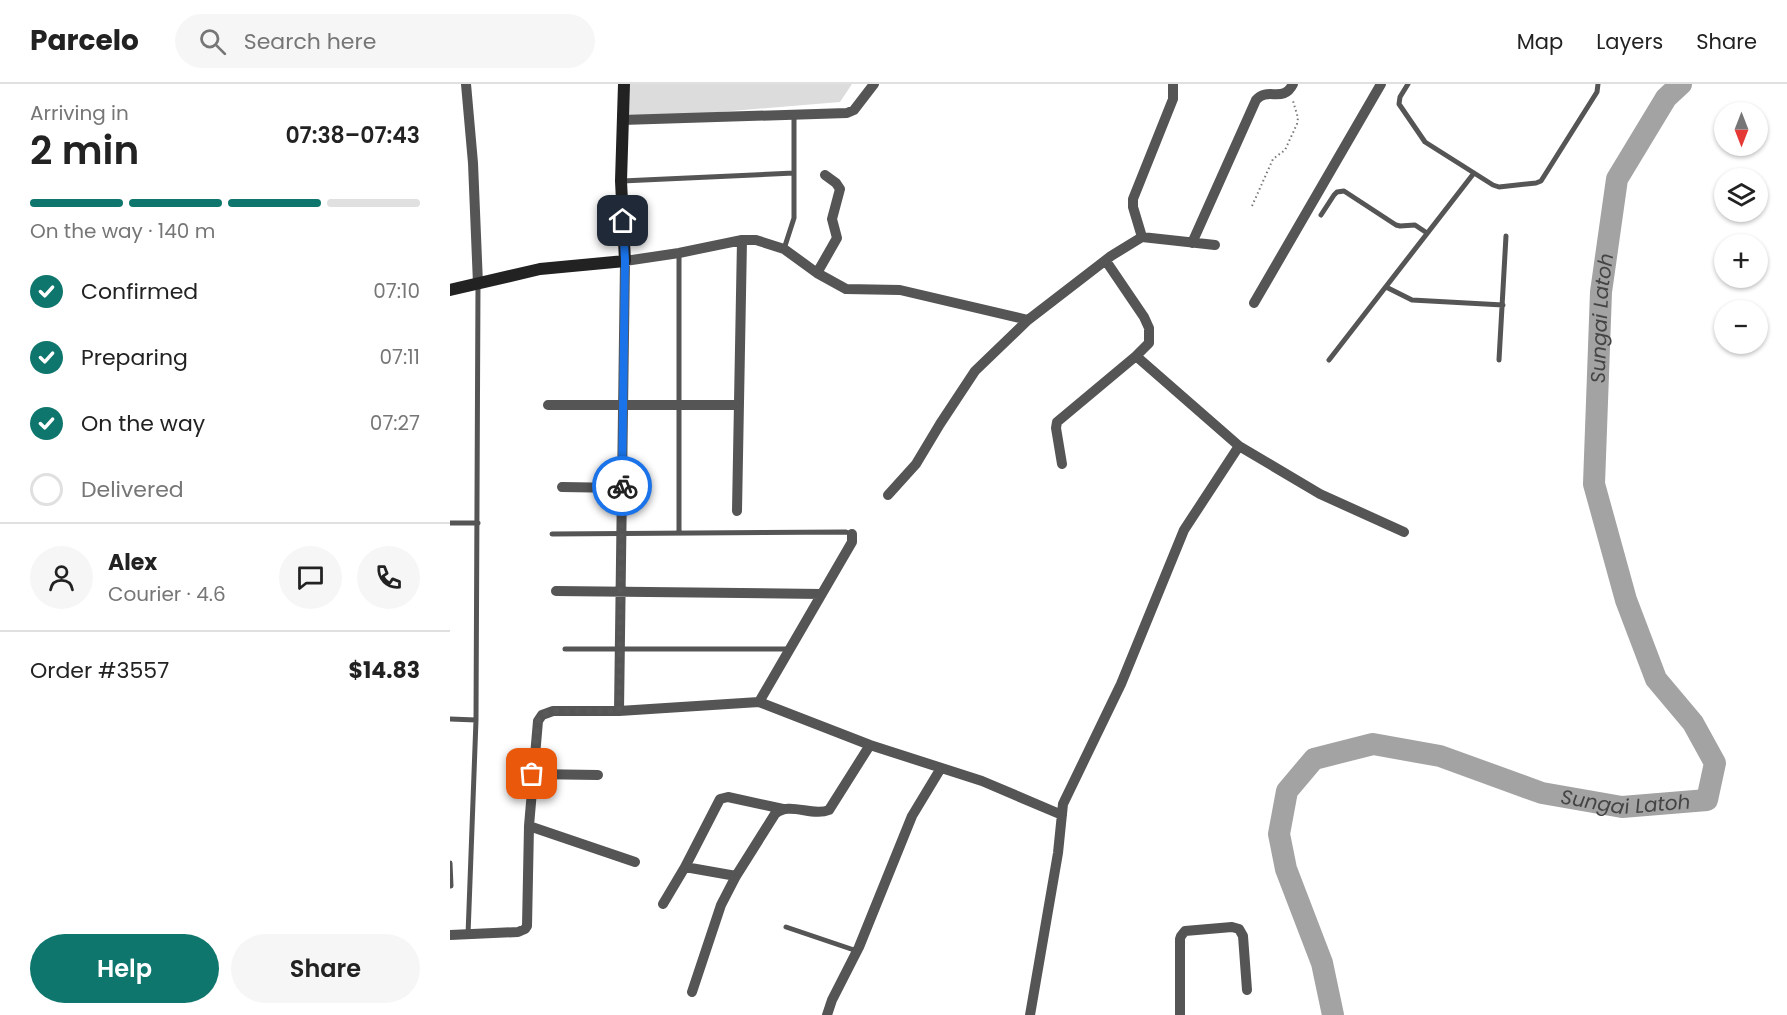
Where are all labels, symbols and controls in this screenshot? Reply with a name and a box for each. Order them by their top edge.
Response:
search box [175,14,595,68]
text: Parcelo [30,21,139,60]
icon: search [196,25,229,58]
text: Search here [244,26,376,57]
text: Map [1517,27,1563,56]
text: Layers [1596,27,1663,56]
text: Share [1696,27,1757,56]
text: Arriving in [30,99,129,127]
north arrow [1714,102,1768,156]
map controls [1714,102,1768,354]
text: 07:38–07:43 [285,120,420,151]
text: 2 min [30,123,139,178]
button: layers [1714,168,1768,222]
pin [597,195,648,246]
icon: home [606,204,639,237]
text: On the way · 140 m [30,217,215,245]
button: + [1714,234,1768,288]
water label: Sungai Latoh [1584,251,1620,384]
icon: check [30,275,63,308]
text: Confirmed [81,276,198,307]
text: 07:10 [373,277,420,305]
button: − [1714,300,1768,354]
icon: check [30,341,63,374]
text: Preparing [81,342,188,373]
text: 07:11 [379,343,420,371]
icon: check [30,407,63,440]
text: On the way [81,408,205,439]
text: 07:27 [370,409,420,437]
courier [592,456,652,516]
icon: bike [606,470,639,503]
text: Delivered [81,474,184,505]
button: person [30,546,93,609]
button: chat [279,546,342,609]
button: phone [357,546,420,609]
text: Alex [108,547,157,578]
text: Courier · 4.6 [108,580,226,608]
text: Order #3557 [30,655,169,686]
text: $14.83 [349,655,420,686]
pin [506,748,557,799]
icon: bag [515,757,548,790]
water label: Sungai Latoh [1559,783,1691,821]
button: Help [30,934,219,1003]
button: Share [231,934,420,1003]

